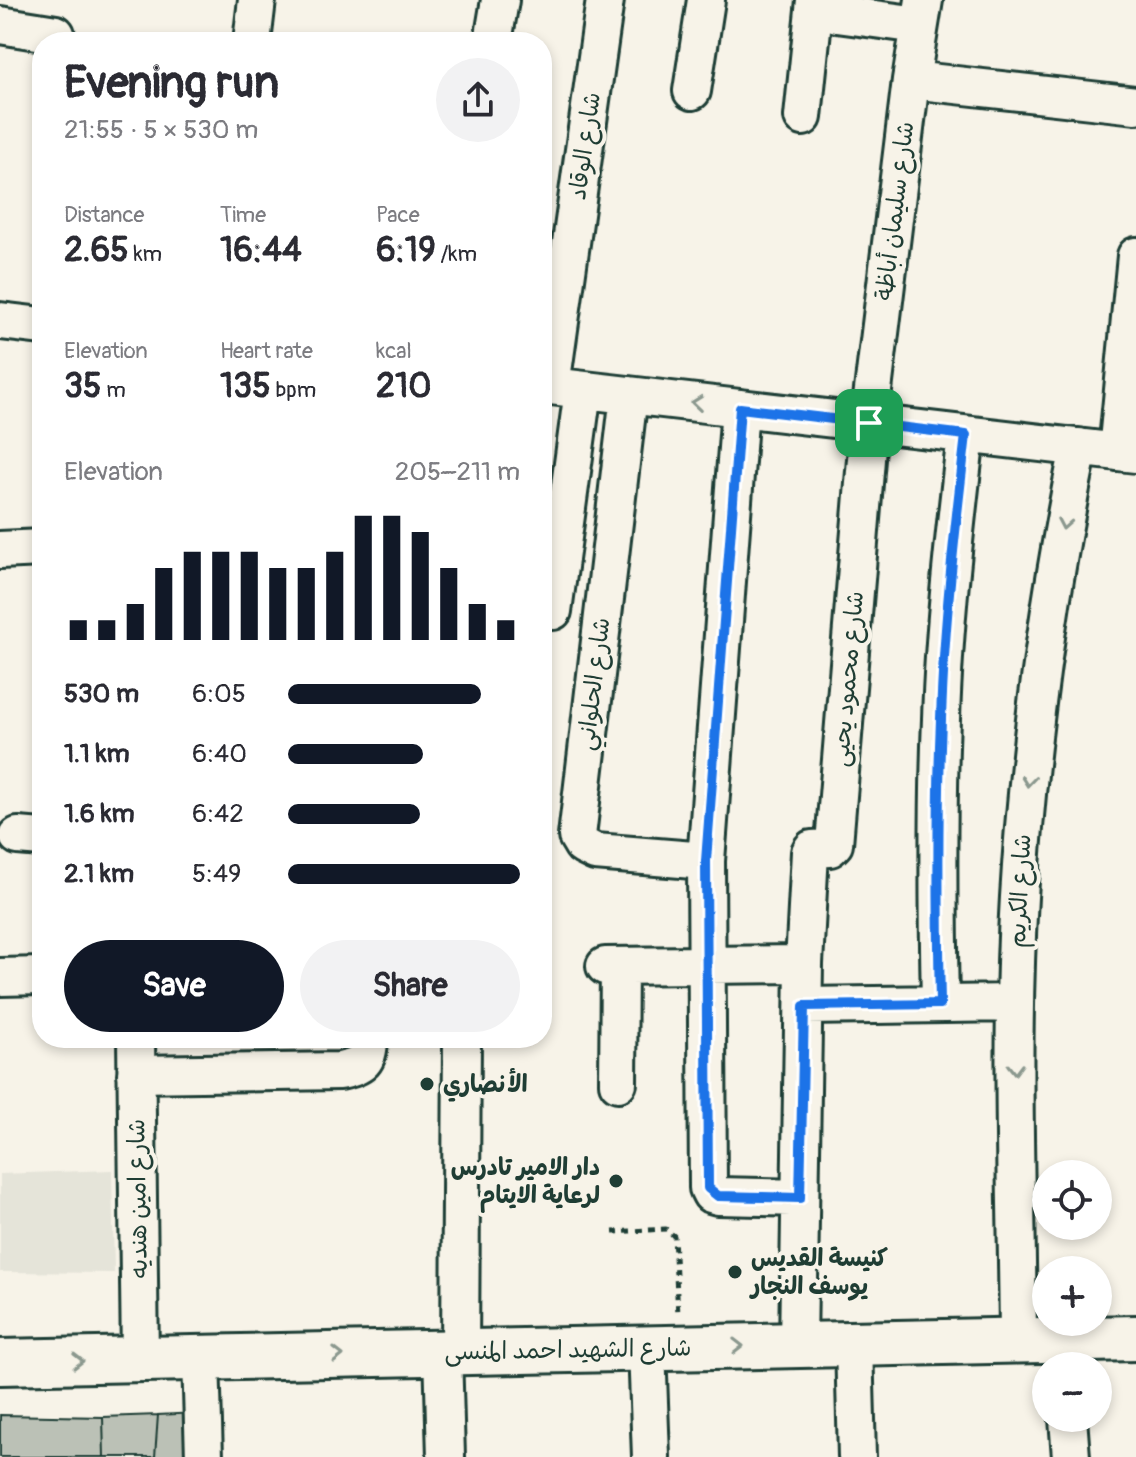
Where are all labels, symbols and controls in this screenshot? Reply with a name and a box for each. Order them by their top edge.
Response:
text: Evening run [64,56,279,111]
button: share [436,58,520,142]
street label: شارع الوقاد [563,90,609,202]
text: 21:55 · 5 × 530 m [64,114,258,146]
street label: شارع سليمان أباظة [869,120,922,302]
text: Distance [64,201,144,229]
text: Time [220,201,266,229]
text: Pace [376,201,420,229]
text: 2.65 [64,229,129,272]
text: 16:44 [220,229,302,272]
text: 6:19 [376,229,436,272]
text: km [129,240,162,268]
text: /km [436,240,477,268]
text: Elevation [64,337,148,365]
text: Heart rate [220,337,313,365]
text: kcal [376,337,412,365]
text: 35 [64,365,101,408]
text: 135 [220,365,271,408]
text: 210 [376,365,432,408]
text: m [101,376,126,404]
text: bpm [271,376,316,404]
pin [835,389,903,457]
one-way arrow [690,395,704,412]
icon: arrive [847,401,891,445]
text: Elevation [64,456,163,488]
text: 205–211 m [395,456,520,488]
one-way arrow [1057,517,1074,531]
street label: شارع محمود يحيى [826,590,872,768]
street label: شارع الحلواني [571,616,622,753]
text: 530 m [64,678,139,710]
text: 6:05 [192,678,246,710]
text: 1.1 km [64,738,130,770]
text: 6:40 [192,738,247,770]
one-way arrow [1020,775,1037,788]
text: 1.6 km [64,798,135,830]
text: 6:42 [192,798,244,830]
street label: شارع الكريم [1003,833,1040,949]
text: 2.1 km [64,858,134,890]
text: 5:49 [192,858,242,890]
button: Save [64,940,284,1032]
button: Share [300,940,520,1032]
one-way arrow [1006,1063,1024,1076]
place label: الأنصاري [443,1067,528,1102]
marker: الأنصاري [418,1075,436,1093]
street label: شارع امين هنديه [122,1118,156,1279]
place label: دار الامير تادرس لرعاية الايتام [451,1153,600,1213]
map controls [1032,1160,1112,1432]
button: locate [1032,1160,1112,1240]
marker: دار الامير تادرس لرعاية الايتام [607,1172,625,1190]
place label: كنيسة القديس يوسف النجار [749,1244,888,1301]
button: + [1032,1256,1112,1336]
marker: كنيسة القديس يوسف النجار [726,1263,744,1281]
street label: شارع الشهيد احمد المنسى [444,1333,692,1369]
one-way arrow [732,1337,745,1355]
one-way arrow [332,1346,345,1363]
one-way arrow [72,1352,85,1369]
button: − [1032,1352,1112,1432]

